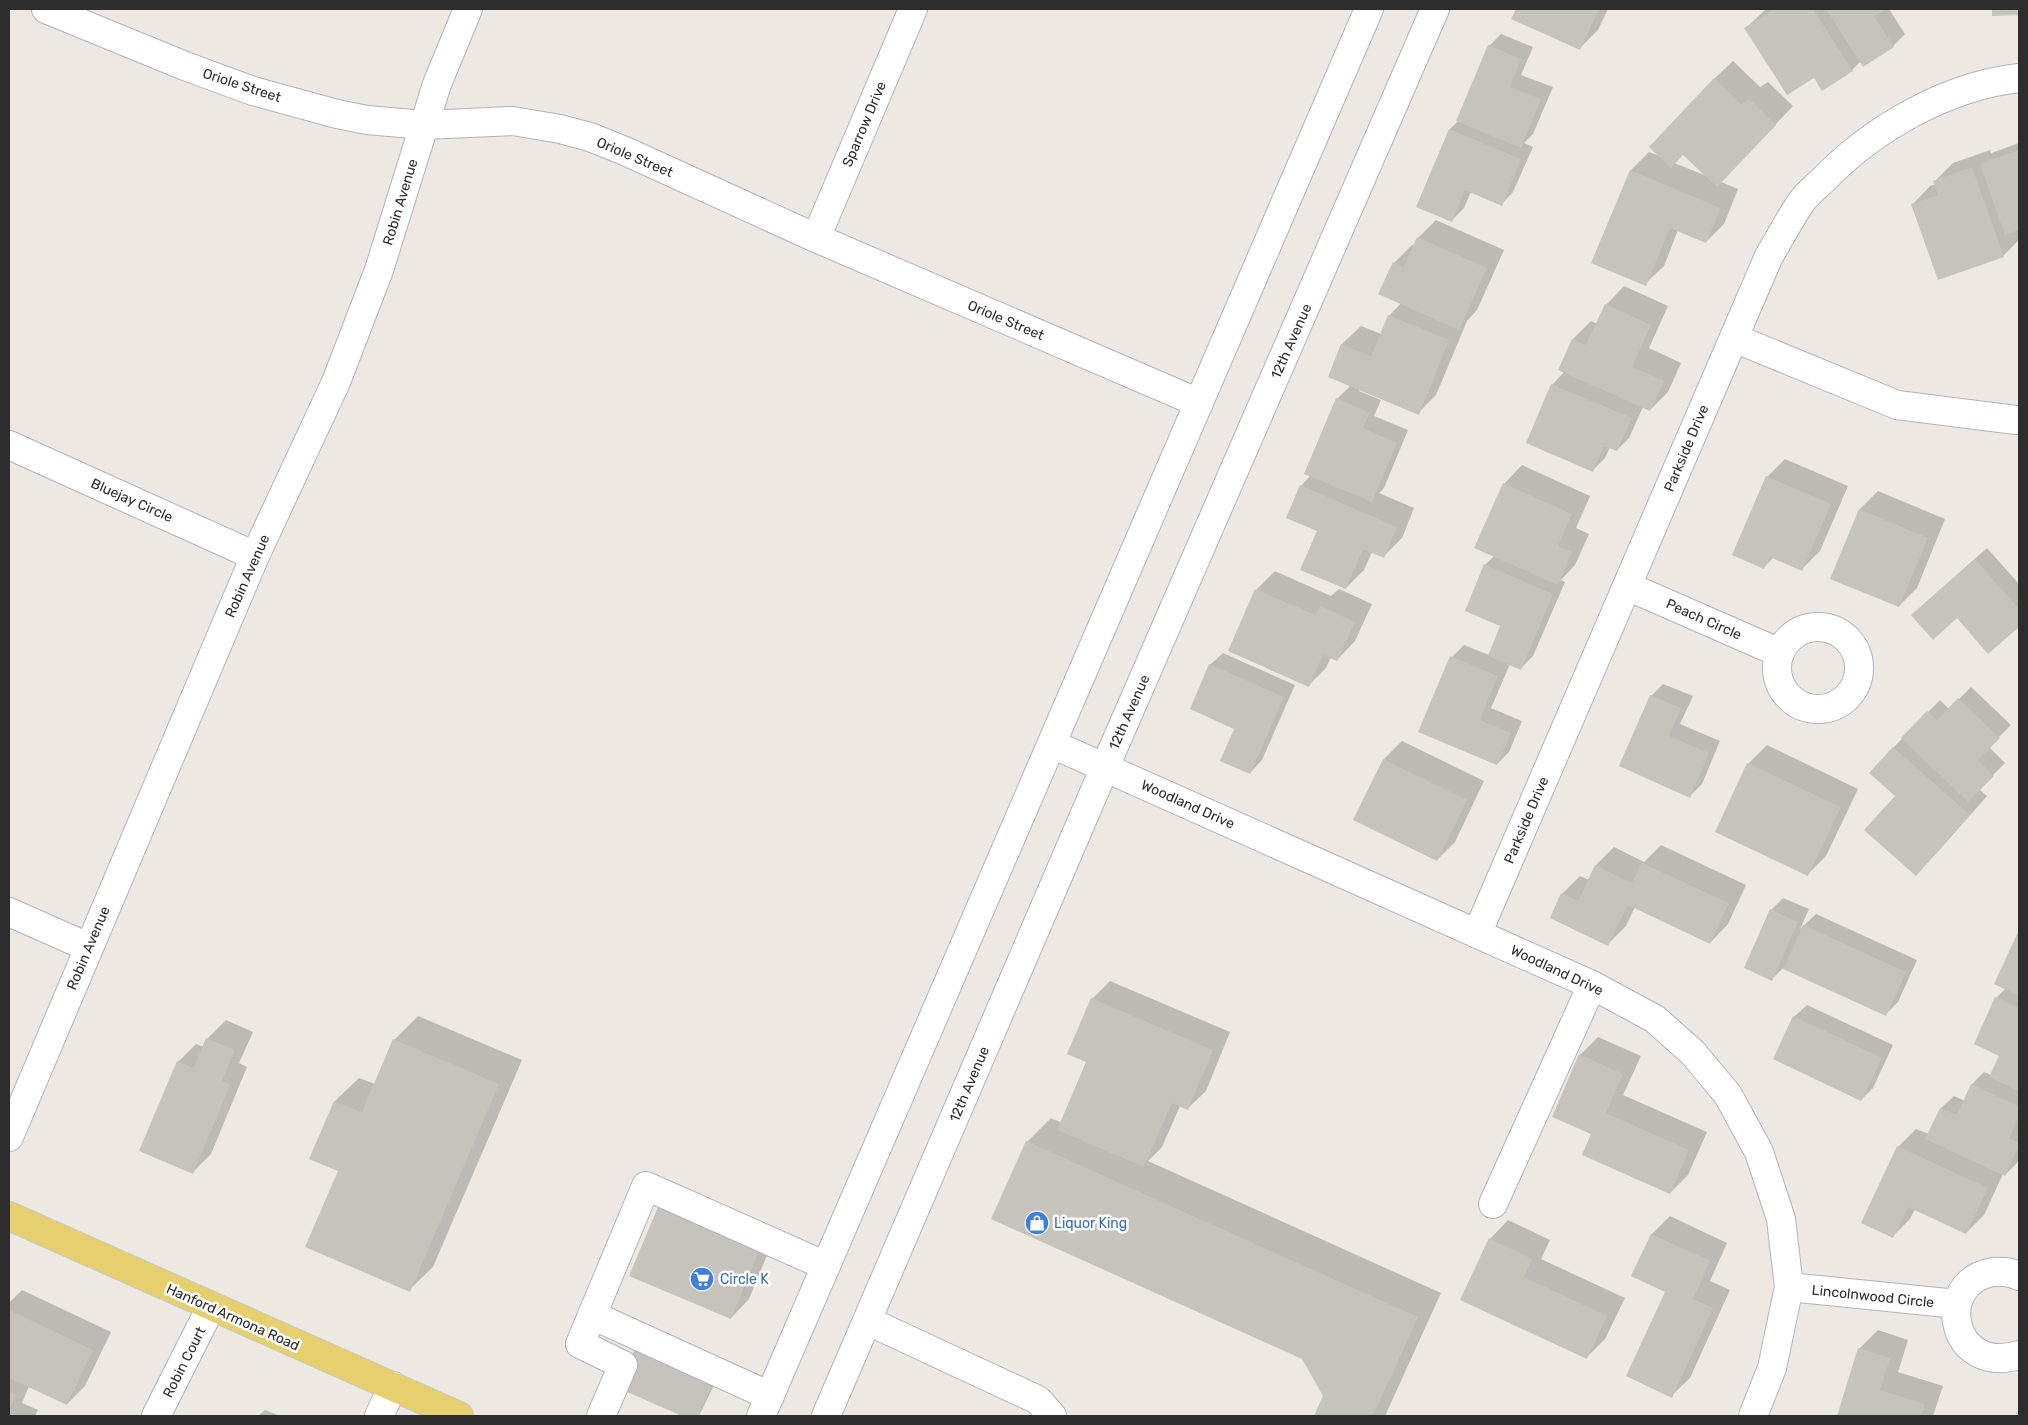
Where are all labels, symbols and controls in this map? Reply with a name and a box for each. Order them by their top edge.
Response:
street label: Oriole Street [201,65,284,106]
street label: Sparrow Drive [839,79,890,169]
street label: Oriole Street [594,134,676,181]
street label: Robin Avenue [379,157,422,247]
street label: Oriole Street [965,297,1047,344]
street label: 12th Avenue [1267,301,1316,381]
street label: Parkside Drive [1661,402,1712,494]
street label: Bluejay Circle [88,475,175,526]
street label: Robin Avenue [222,532,273,621]
street label: Peach Circle [1663,595,1744,644]
street label: 12th Avenue [1105,672,1154,752]
street label: Parkside Drive [1501,774,1552,866]
street label: Woodland Drive [1138,776,1237,833]
street label: Robin Avenue [63,904,114,993]
street label: Woodland Drive [1508,942,1606,999]
street label: 12th Avenue [946,1044,993,1124]
shop icon: Liquor King [1024,1210,1050,1236]
place label: Liquor King [1054,1215,1127,1232]
supermarket icon: Circle K [689,1266,715,1292]
place label: Circle K [720,1271,769,1288]
street label: Hanford Armona Road [164,1280,302,1354]
street label: Lincolnwood Circle [1811,1282,1935,1311]
street label: Robin Court [159,1323,210,1401]

